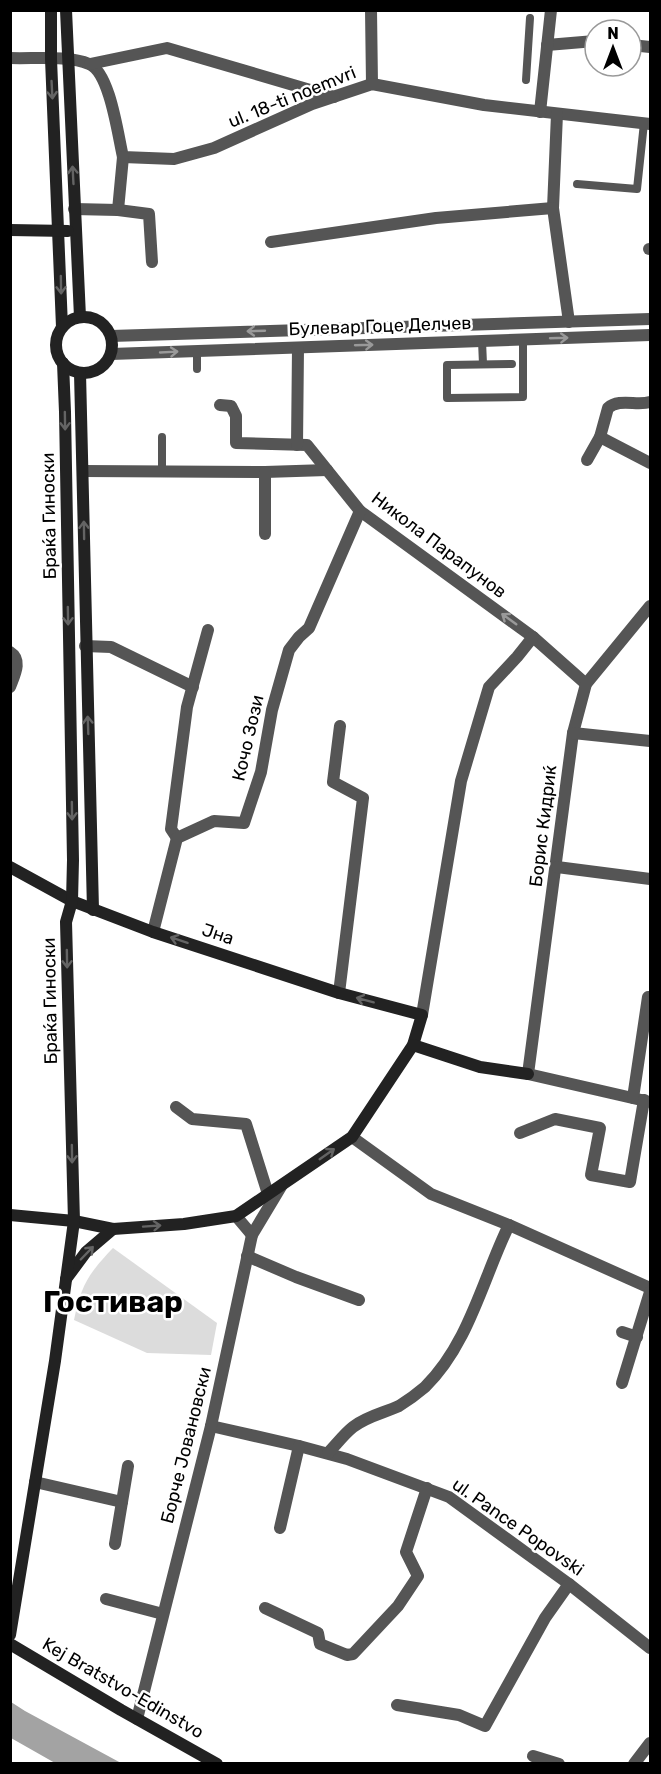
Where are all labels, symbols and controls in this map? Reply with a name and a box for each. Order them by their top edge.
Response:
north arrow [583,18,643,78]
text: N [607,24,619,43]
street label: ul. 18-ti noemvri [225,61,359,133]
one-way arrow [47,79,58,99]
one-way arrow [67,165,78,185]
one-way arrow [55,274,67,294]
street label: Булевар Гоце Делчев [288,312,472,340]
one-way arrow [247,325,267,337]
one-way arrow [548,332,568,344]
one-way arrow [354,339,374,351]
one-way arrow [159,346,179,357]
one-way arrow [59,411,71,431]
street label: Браќа Гиноски [37,452,61,580]
street label: Никола Парапунов [367,487,511,603]
one-way arrow [78,521,90,541]
one-way arrow [62,606,74,626]
one-way arrow [501,613,517,626]
street label: Кочо Зози [227,693,269,783]
one-way arrow [82,716,94,736]
street label: Борис Кидриќ [525,764,561,888]
one-way arrow [66,801,78,821]
street label: Јна [199,919,237,949]
one-way arrow [171,934,189,945]
street label: Браќа Гиноски [38,937,62,1065]
one-way arrow [62,948,73,968]
one-way arrow [356,993,375,1005]
one-way arrow [66,1143,78,1163]
one-way arrow [319,1148,335,1160]
one-way arrow [142,1221,162,1232]
one-way arrow [80,1245,94,1260]
district label: Гостивар [43,1284,183,1320]
street label: Борче Јовановски [156,1364,216,1526]
street label: ul. Pance Popovski [448,1473,588,1581]
street label: Kej Bratstvo-Edinstvo [38,1633,208,1743]

